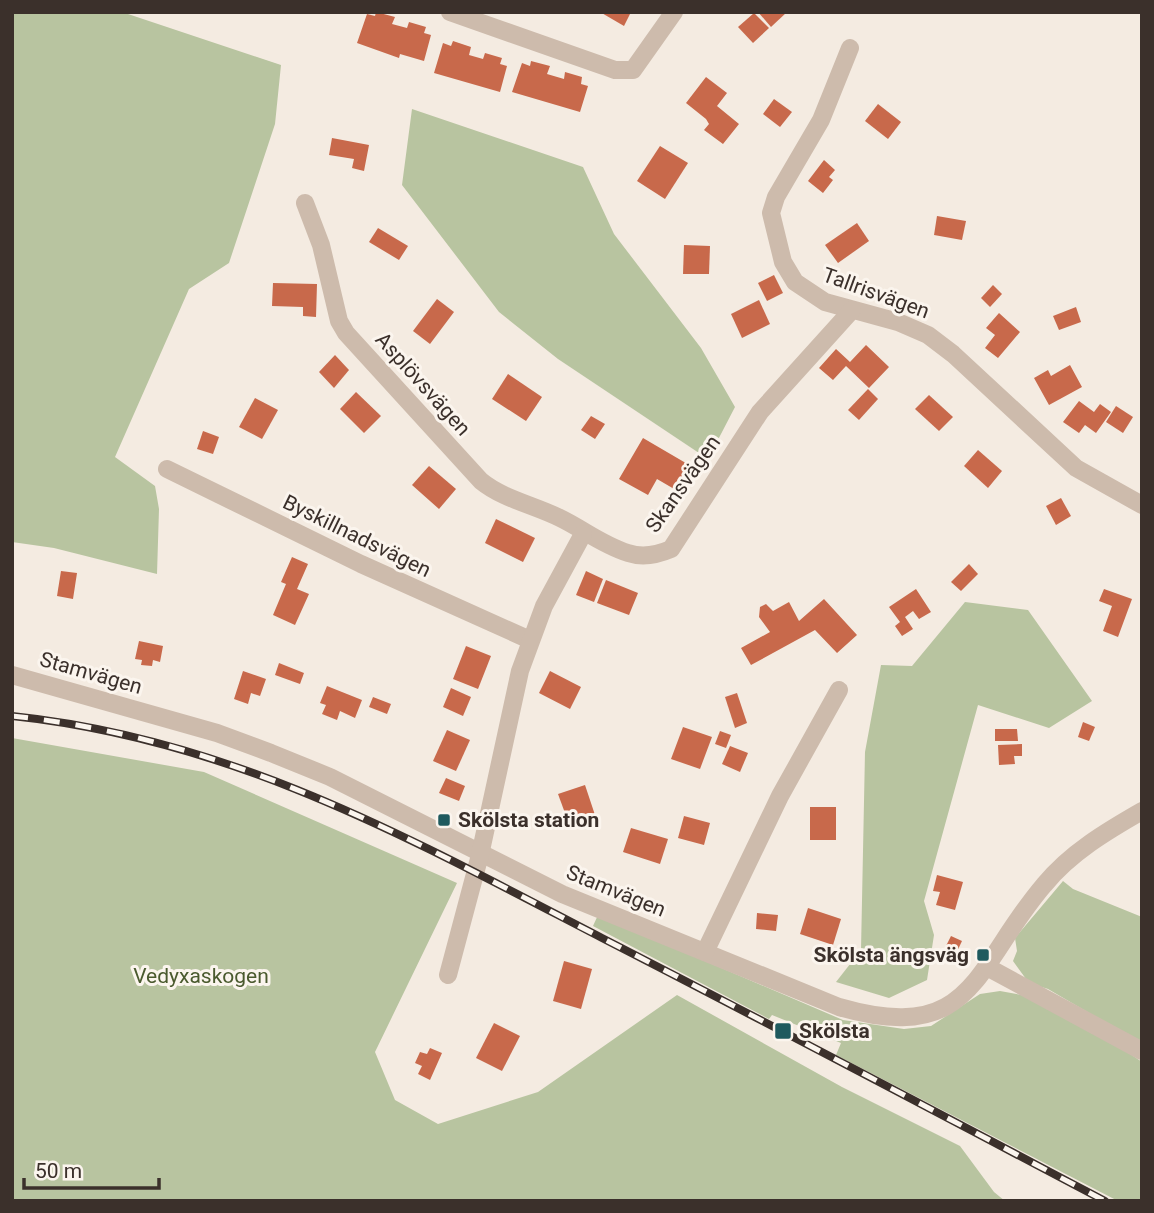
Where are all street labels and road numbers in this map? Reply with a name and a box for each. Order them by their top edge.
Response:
street label: Tallrisvägen [819,263,933,323]
street label: Asplövsvägen [371,328,475,440]
street label: Skansvägen [641,431,725,537]
street label: Byskillnadsvägen [279,490,435,582]
street label: Stamvägen [37,647,145,699]
street label: Stamvägen [563,860,669,922]

